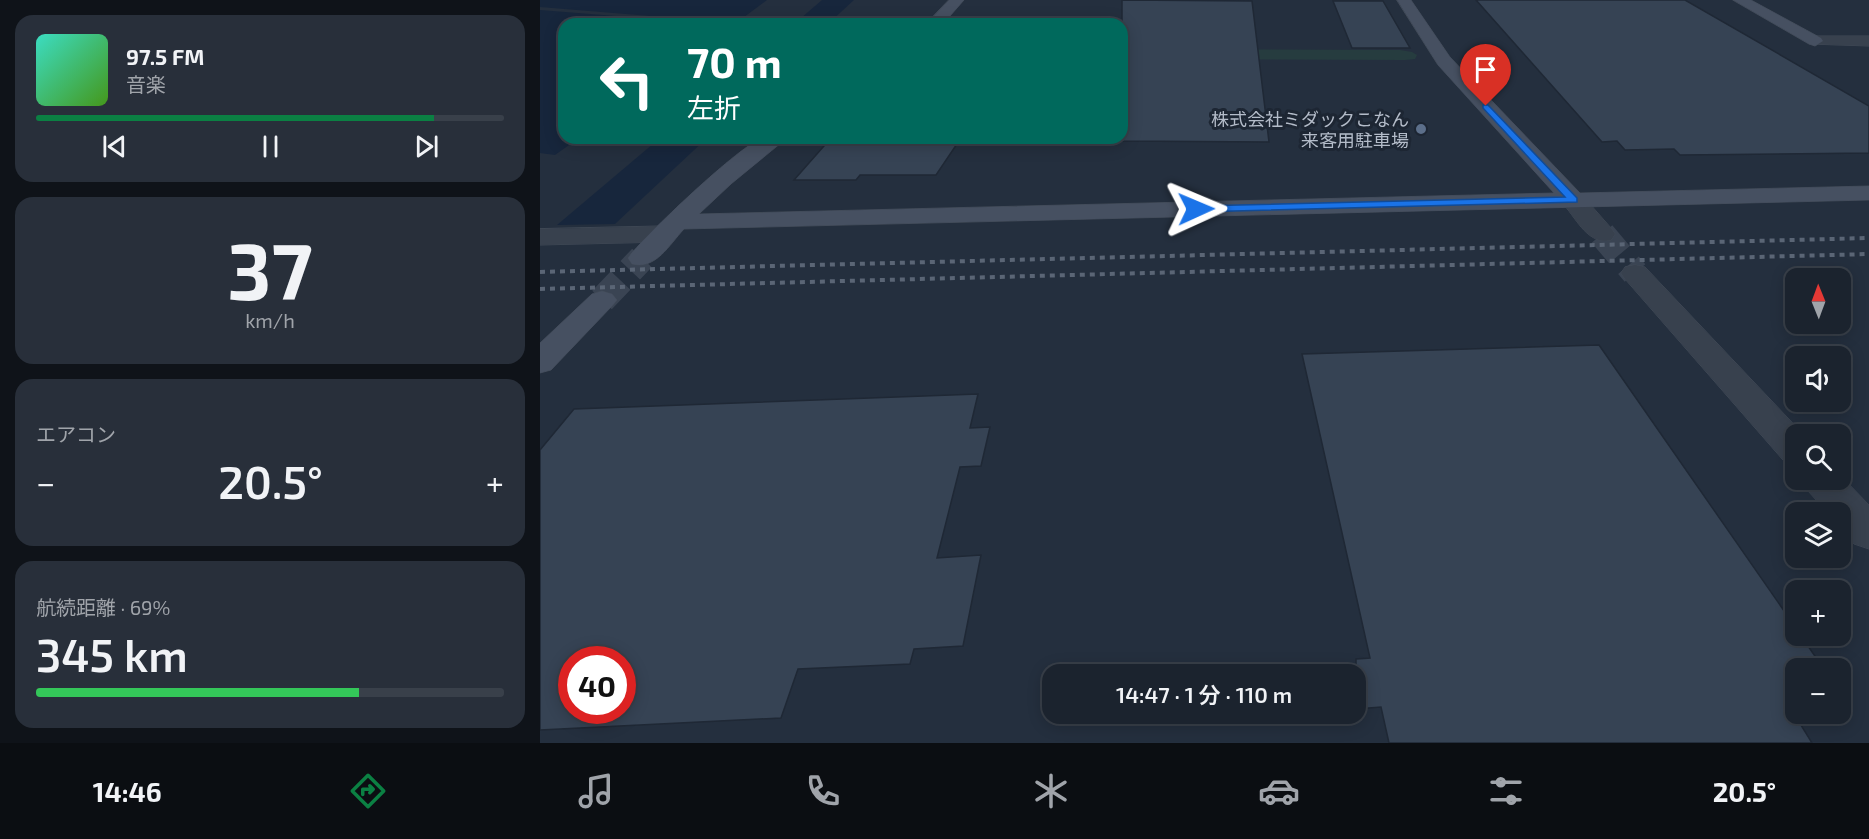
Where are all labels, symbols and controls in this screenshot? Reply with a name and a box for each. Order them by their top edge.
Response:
text: 70 m [687,36,782,86]
icon: left [588,42,666,120]
text: 97.5 FM [126,43,204,69]
pin [1460,44,1511,106]
icon: arrive [1469,53,1502,86]
text: 音楽 [126,72,166,96]
text: 左折 [687,91,741,123]
place label: 株式会社ミダックこなん 来客用駐車場 [1211,108,1409,151]
marker: 株式会社ミダックこなん 来客用駐車場 [1414,122,1428,136]
icon: previous [98,130,131,163]
icon: pause [254,130,287,163]
icon: next [410,130,443,163]
position arrow [1164,177,1228,241]
text: 37 [227,222,313,316]
north arrow [1785,268,1851,334]
map controls [1785,268,1851,724]
text: km/h [245,308,295,332]
button: sound [1785,346,1851,412]
text: エアコン [36,422,116,446]
button: search [1785,424,1851,490]
text: 20.5° [218,454,323,508]
text: − [36,462,55,502]
text: + [486,462,504,502]
button: layers [1785,502,1851,568]
button: + [1785,580,1851,646]
text: 航続距離 · 69% [36,595,170,619]
text: 345 km [36,627,188,681]
speed limit sign: 40 [558,646,636,724]
button: − [1785,658,1851,724]
text: 14:47 · 1 分 · 110 m [1116,681,1292,707]
icon: directions [347,770,389,812]
icon: music [575,770,617,812]
icon: phone [802,770,844,812]
icon: climate [1030,770,1072,812]
icon: car [1258,770,1300,812]
icon: filters [1485,770,1527,812]
text: 14:46 [93,775,162,807]
text: 20.5° [1713,775,1776,807]

